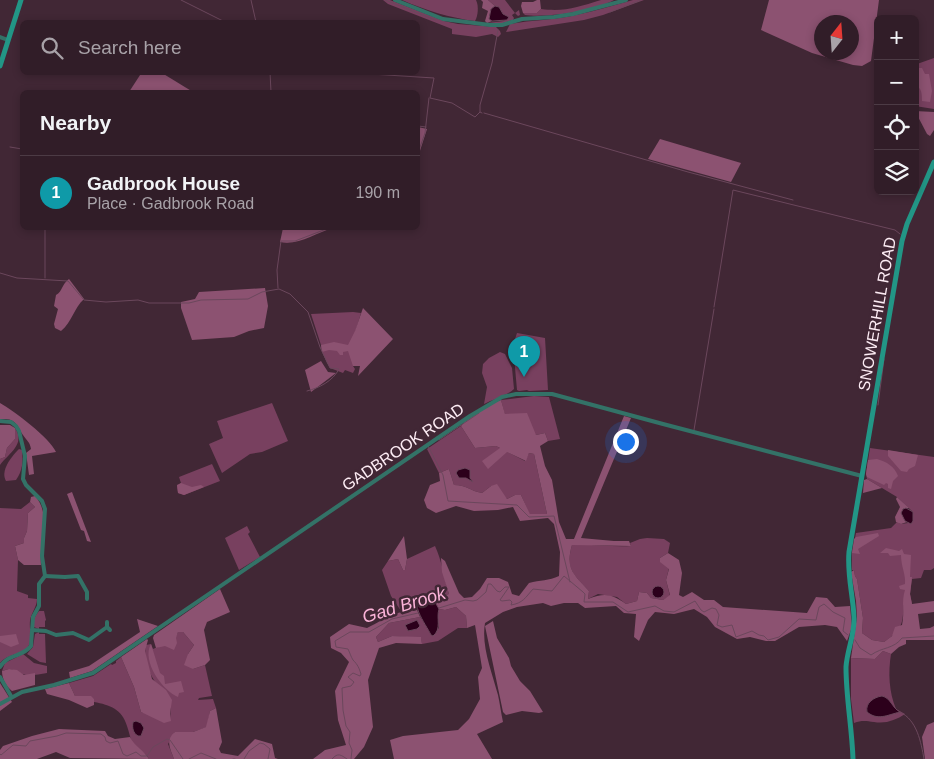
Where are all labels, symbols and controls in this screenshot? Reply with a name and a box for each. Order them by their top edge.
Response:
north arrow [814,15,859,60]
map controls [874,15,919,195]
button: + [874,15,919,60]
search box [20,20,420,75]
icon: search [38,34,66,62]
text: Search here [78,37,182,58]
button: − [874,60,919,105]
button: locate [874,105,919,150]
text: Nearby [40,111,111,134]
button: layers [874,150,919,195]
text: Gadbrook House [87,173,240,194]
text: 1 [52,184,60,201]
text: 190 m [356,184,400,201]
text: Place · Gadbrook Road [87,195,254,212]
street label: SNOWERHILL ROAD [855,236,899,392]
pin: 1 [508,336,540,377]
street label: GADBROOK ROAD [339,400,467,494]
your location [613,429,639,455]
water label: Gad Brook [360,583,449,627]

